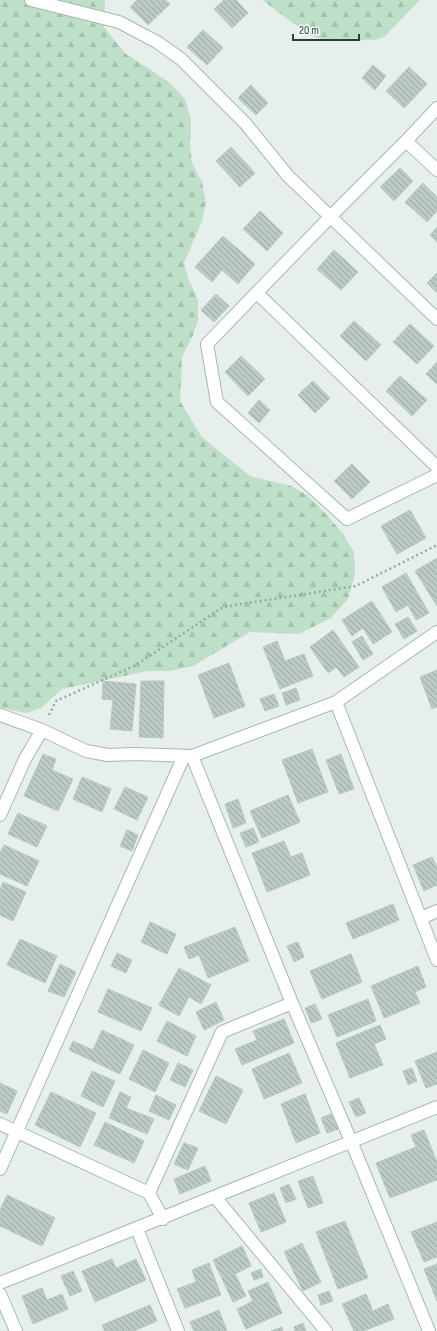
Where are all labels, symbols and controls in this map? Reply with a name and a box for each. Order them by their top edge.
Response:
scale bar [293,16,359,42]
text: 20 m [299,23,319,38]

